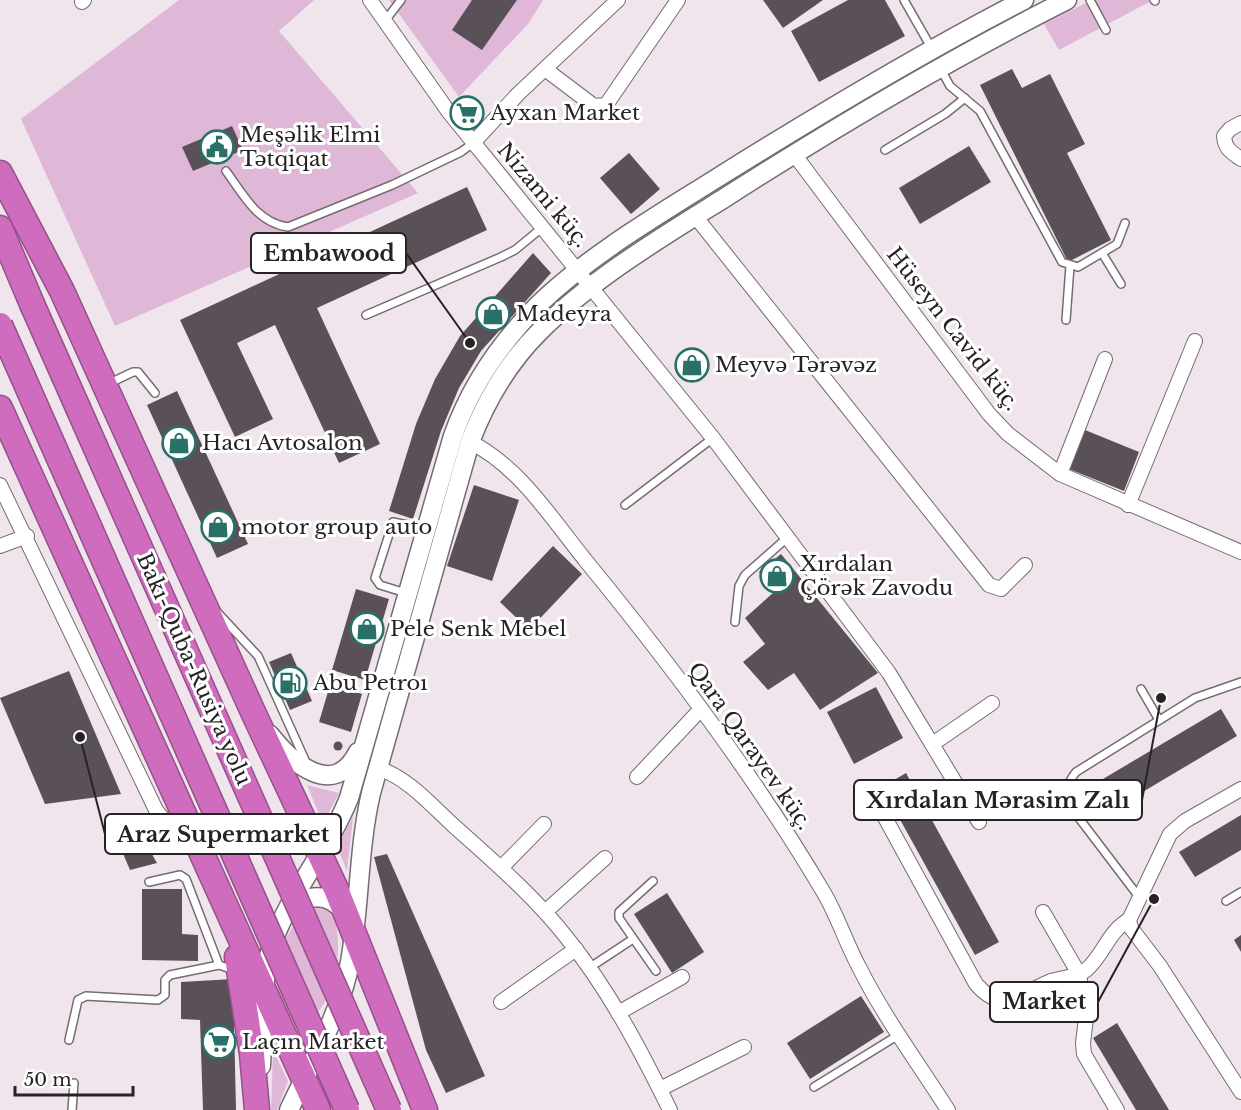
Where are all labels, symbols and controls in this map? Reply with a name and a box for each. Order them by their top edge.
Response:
supermarket icon: Ayxan Market [449,95,485,131]
place label: Ayxan Market [489,100,640,126]
place label: Meşəlik Elmi Tətqiqat [240,122,380,172]
public building icon: Meşəlik Elmi Tətqiqat [199,129,235,165]
street label: Nizami küç. [492,137,594,253]
callout: Embawood [251,233,406,273]
text: Embawood [263,240,395,267]
street label: Hüseyn Cavid küç. [881,242,1025,416]
shop icon: Madeyra [475,296,511,332]
place label: Madeyra [516,301,612,327]
shop icon: Meyvə Tərəvəz [674,347,710,383]
place label: Meyvə Tərəvəz [715,352,877,378]
shop icon: Hacı Avtosalon [161,425,197,461]
place label: Hacı Avtosalon [202,430,362,456]
shop icon: motor group auto [200,509,236,545]
place label: motor group auto [241,514,432,540]
street label: Bakı-Quba-Rusiya yolu [131,549,257,789]
place label: Xırdalan Çörək Zavodu [800,551,953,601]
shop icon: Xırdalan Çörək Zavodu [759,558,795,594]
shop icon: Pele Senk Mebel [349,611,385,647]
place label: Pele Senk Mebel [390,616,567,642]
street label: Qara Qarayev küç. [683,657,817,835]
fuel station icon: Abu Petroı [272,665,308,701]
place label: Abu Petroı [312,670,428,696]
callout: Xırdalan Mərasim Zalı [854,780,1142,820]
text: Xırdalan Mərasim Zalı [865,787,1130,814]
callout: Araz Supermarket [105,814,341,854]
text: Araz Supermarket [116,821,330,848]
callout: Market [990,982,1098,1022]
text: Market [1002,988,1087,1015]
supermarket icon: Laçın Market [201,1024,237,1060]
place label: Laçın Market [242,1029,385,1055]
scale bar [15,1059,134,1097]
text: 50 m [24,1069,72,1091]

